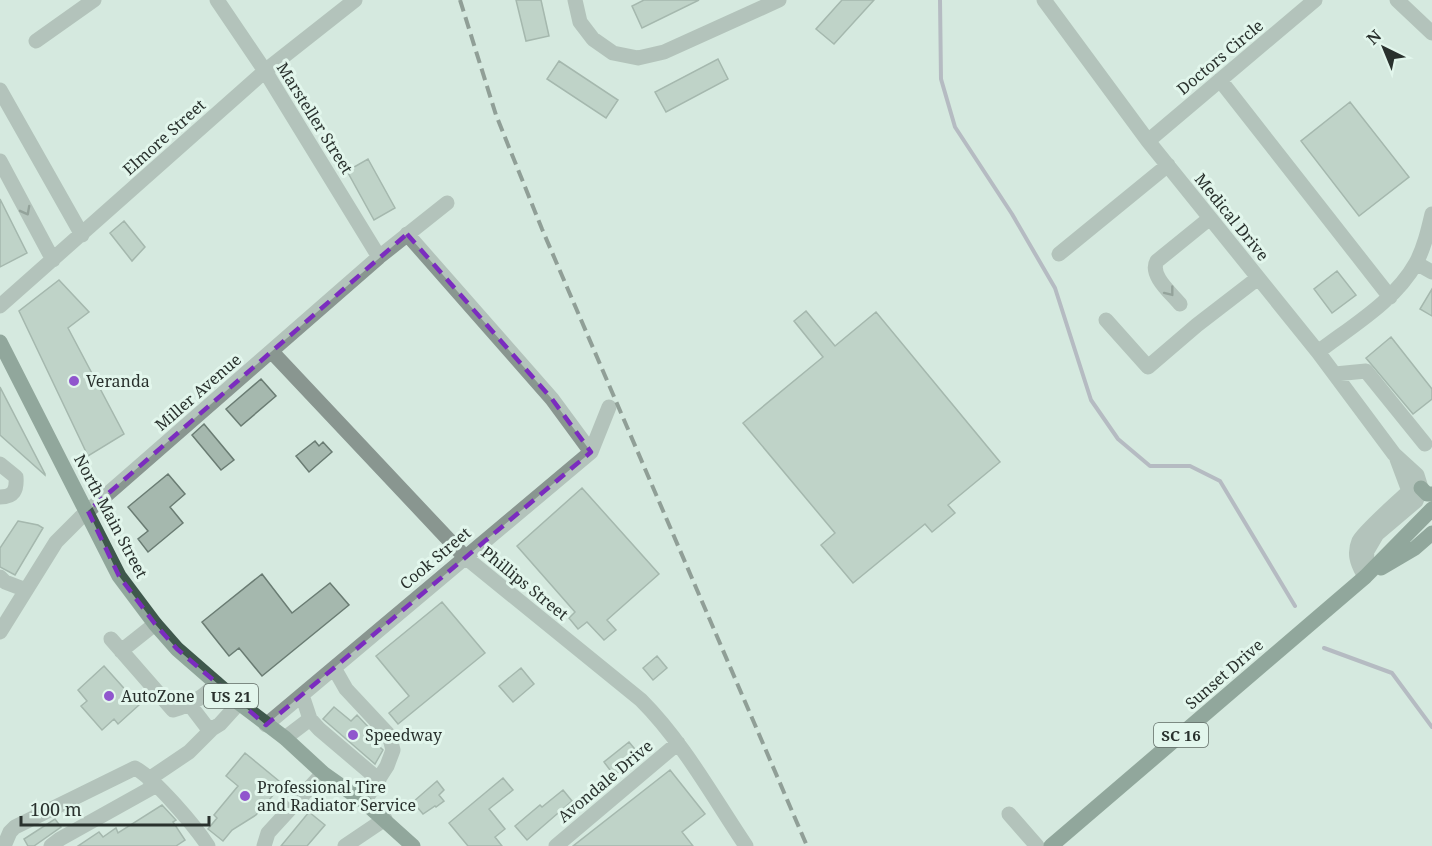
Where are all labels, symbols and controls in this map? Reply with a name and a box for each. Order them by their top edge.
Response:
street label: Doctors Circle [1172,14,1268,100]
north arrow [1354,18,1414,78]
text: N [1362,24,1386,49]
street label: Marsteller Street [272,58,358,178]
street label: Elmore Street [118,94,210,180]
street label: Medical Drive [1190,169,1274,265]
one-way arrow [19,205,30,215]
one-way arrow [1163,285,1174,296]
street label: Miller Avenue [150,348,246,436]
place label: Veranda [86,370,150,392]
marker: Veranda [67,374,81,388]
street label: North Main Street [69,450,153,582]
street label: Cook Street [395,522,475,594]
street label: Phillips Street [477,541,573,625]
street label: Sunset Drive [1180,634,1268,714]
road number: US 21 [204,684,258,708]
place label: AutoZone [121,685,195,707]
marker: AutoZone [102,689,116,703]
road number: SC 16 [1154,723,1208,747]
place label: Speedway [365,724,443,746]
marker: Speedway [346,728,360,742]
street label: Avondale Drive [553,735,657,827]
place label: Professional Tire and Radiator Service [257,776,416,816]
scale bar [21,789,208,827]
marker: Professional Tire and Radiator Service [238,789,252,803]
text: 100 m [30,797,82,821]

